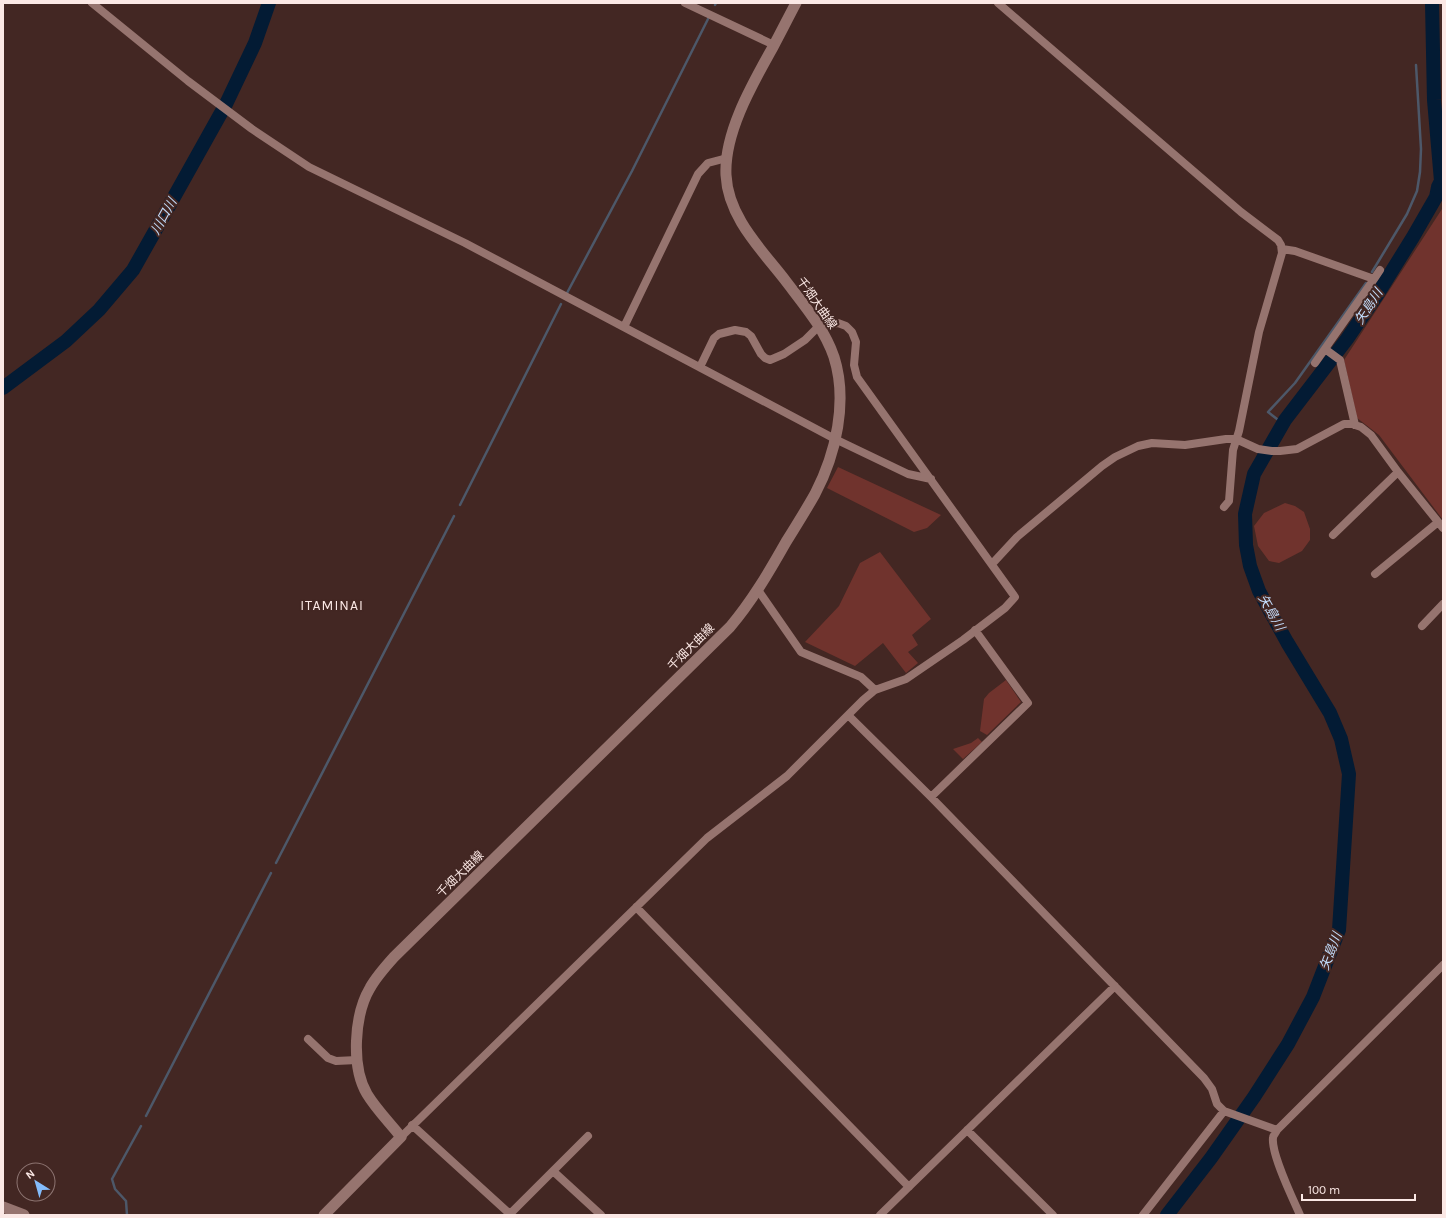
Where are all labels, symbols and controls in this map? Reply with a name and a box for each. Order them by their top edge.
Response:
water label: 川口川 [147,194,180,237]
street label: 千畑大曲線 [794,274,840,332]
water label: 矢島川 [1352,284,1386,327]
water label: 矢島川 [1255,592,1289,635]
district label: ITAMINAI [300,597,364,614]
street label: 千畑大曲線 [665,621,717,673]
street label: 千畑大曲線 [434,848,486,900]
water label: 矢島川 [1316,928,1345,972]
north arrow [16,1162,56,1202]
text: N [23,1167,37,1182]
scale bar [1302,1176,1415,1202]
text: 100 m [1308,1183,1340,1197]

